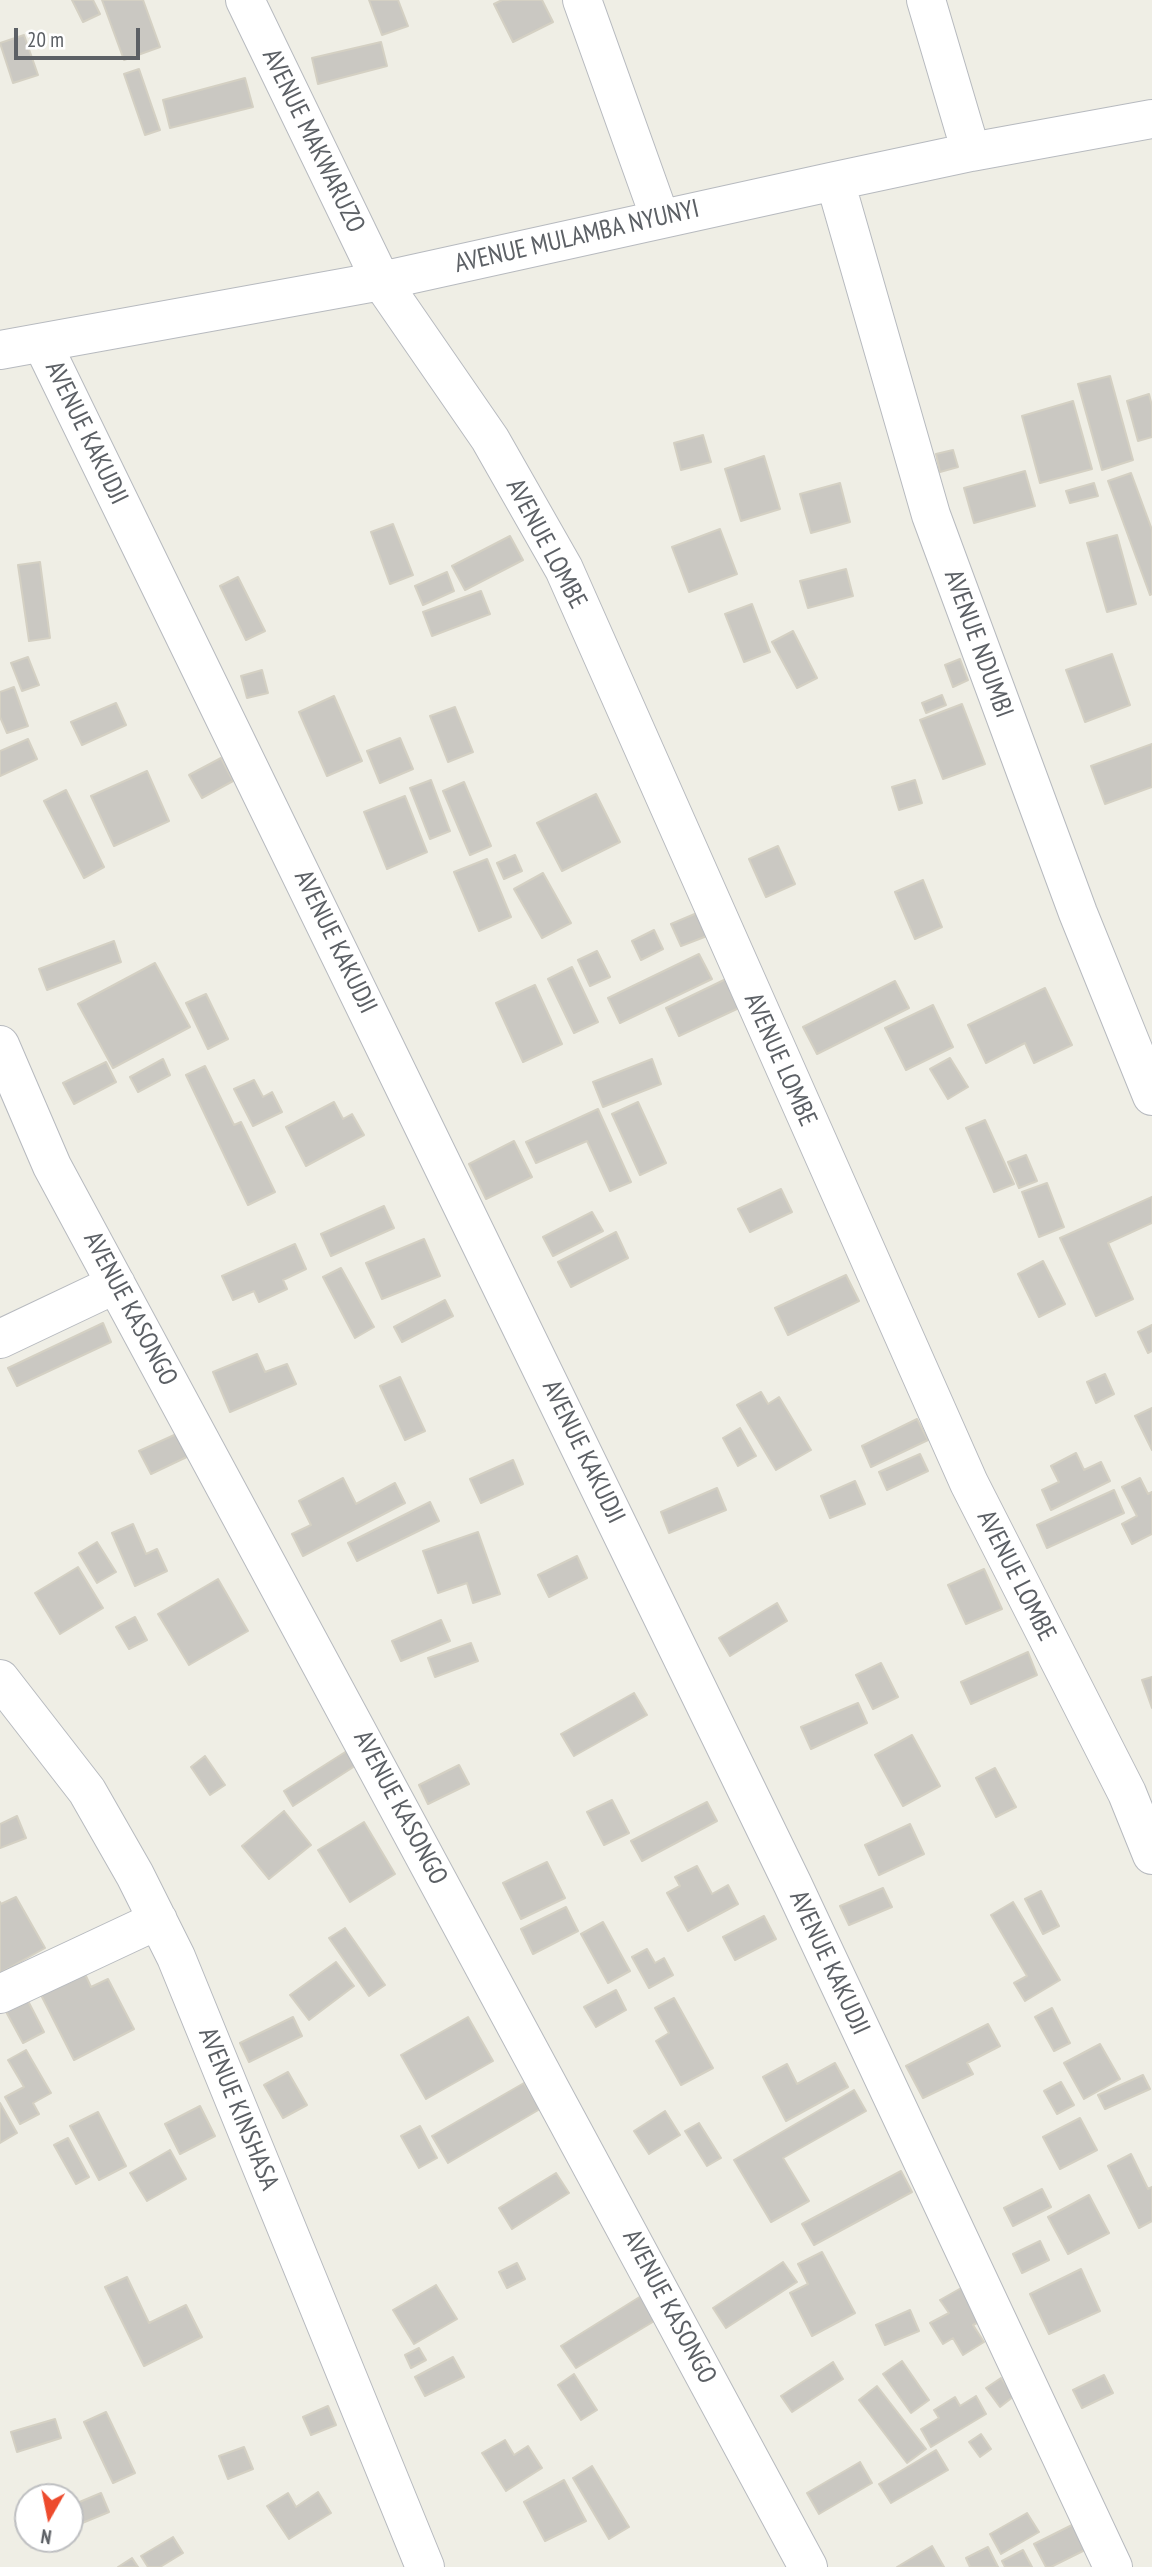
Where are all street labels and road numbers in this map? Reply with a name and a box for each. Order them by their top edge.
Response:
street label: AVENUE MAKWARUZO [255,44,371,238]
street label: AVENUE MULAMBA NYUNYI [452,194,702,280]
street label: AVENUE KAKUDJI [38,356,134,510]
street label: AVENUE LOMBE [499,474,593,614]
street label: AVENUE NDUMBI [937,566,1019,722]
street label: AVENUE KAKUDJI [287,865,383,1019]
street label: AVENUE LOMBE [737,989,823,1131]
street label: AVENUE KASONGO [76,1227,184,1391]
street label: AVENUE KAKUDJI [535,1375,631,1529]
street label: AVENUE LOMBE [970,1506,1062,1646]
street label: AVENUE KASONGO [346,1726,454,1890]
street label: AVENUE KAKUDJI [782,1886,876,2040]
street label: AVENUE KINSHASA [191,2023,285,2195]
street label: AVENUE KASONGO [615,2225,723,2389]

